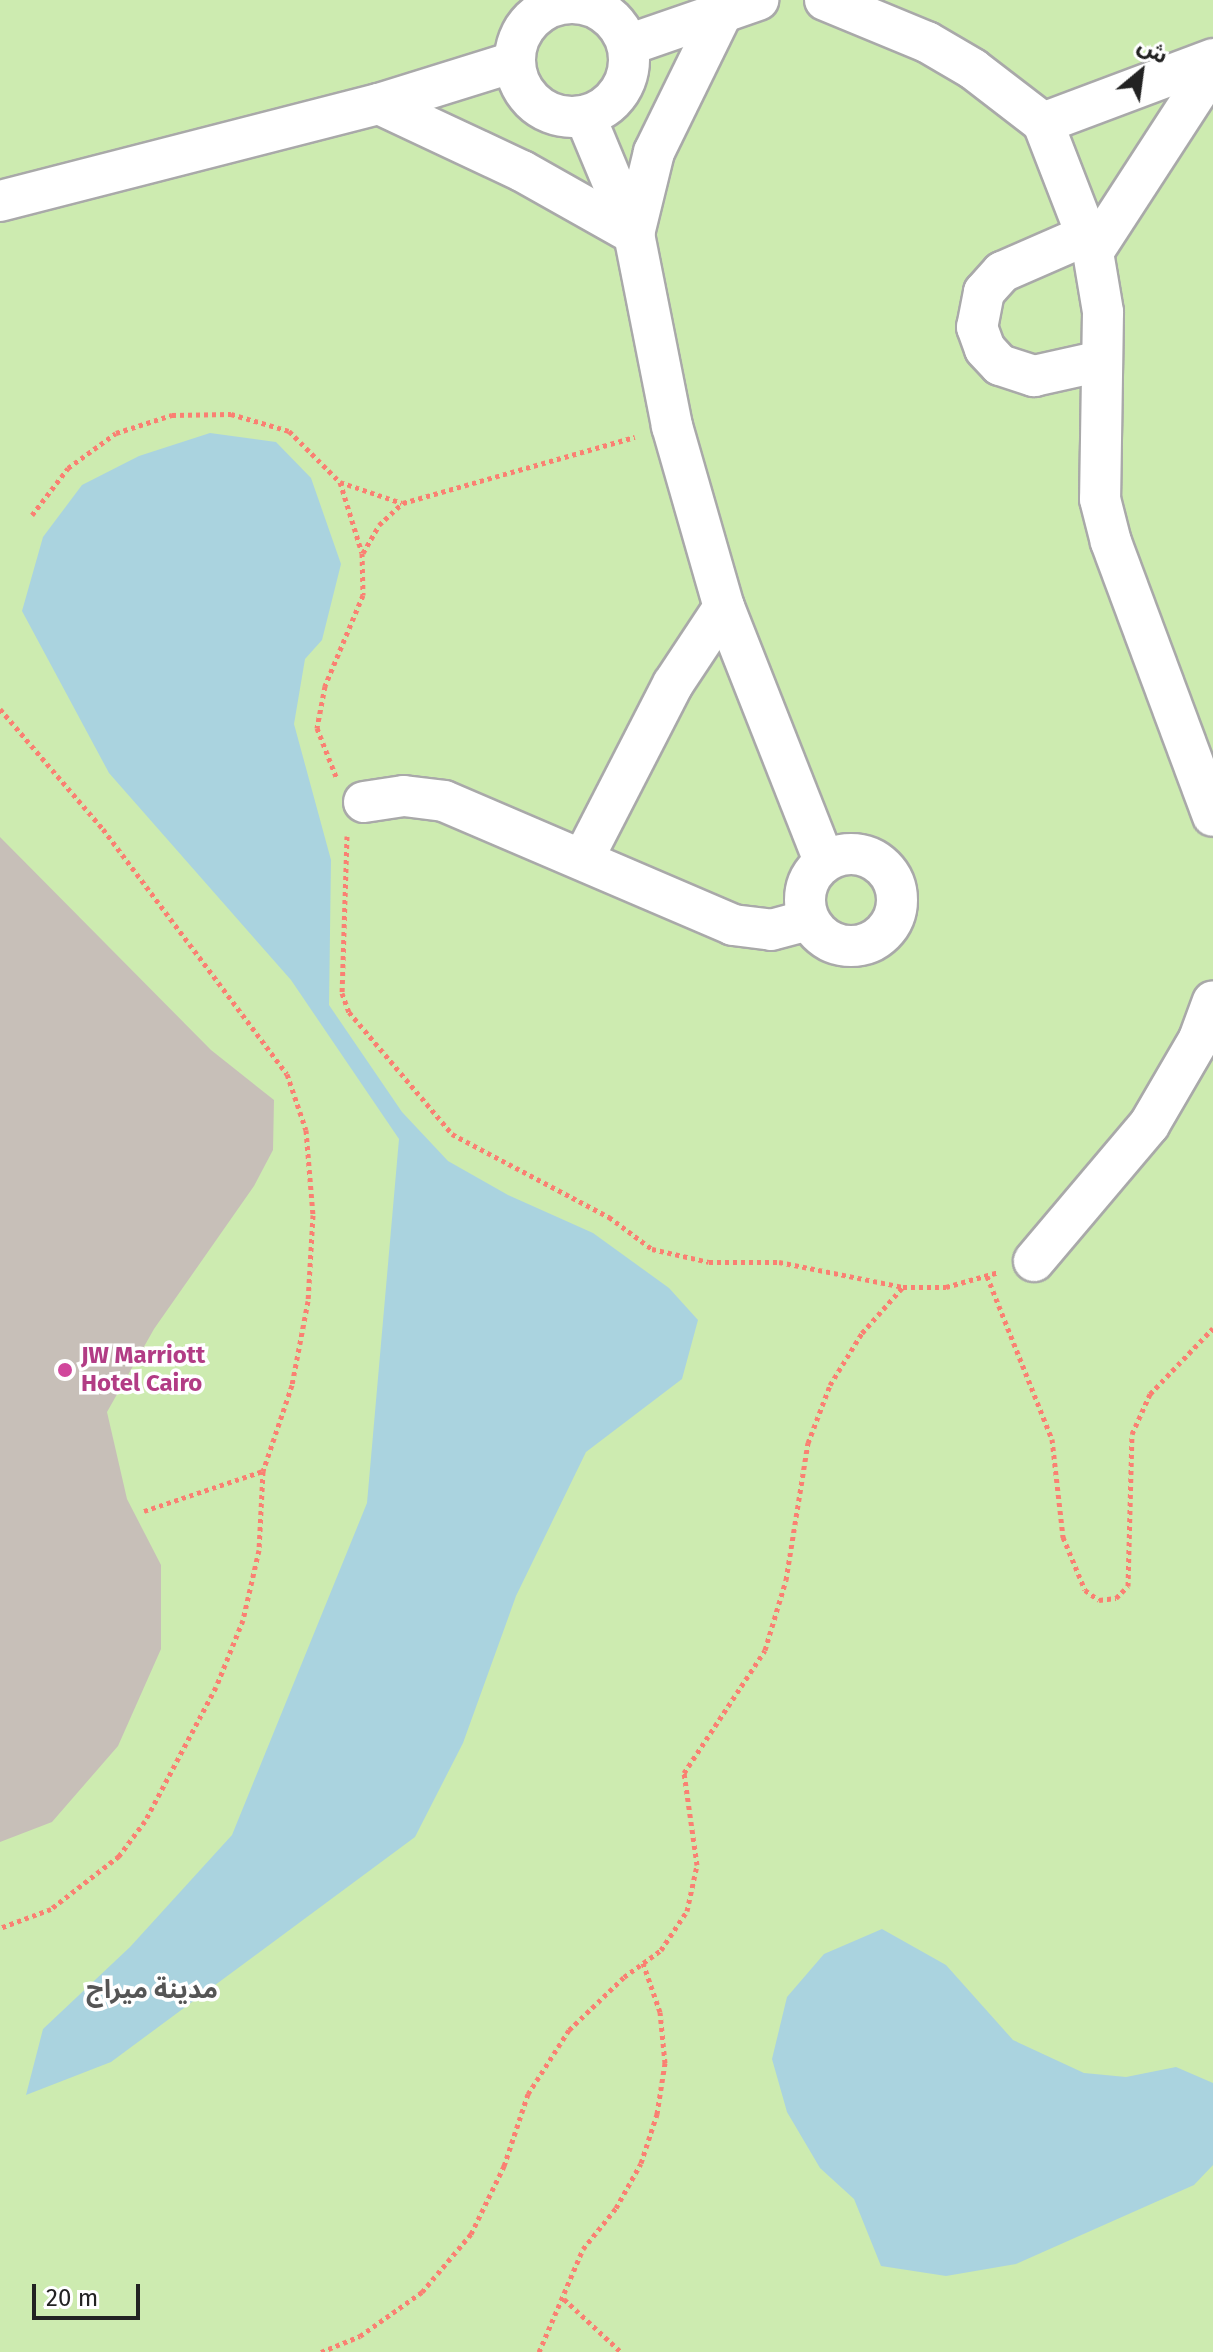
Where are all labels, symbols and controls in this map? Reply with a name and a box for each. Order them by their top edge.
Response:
text: ش [1133,31,1173,70]
north arrow [1101,32,1181,112]
place label: JW Marriott Hotel Cairo [81,1342,205,1398]
marker: JW Marriott Hotel Cairo [56,1361,74,1379]
district label: مدينة ميراج [86,1974,218,2006]
scale bar [36,2268,144,2318]
text: 20 m [46,2284,98,2312]

